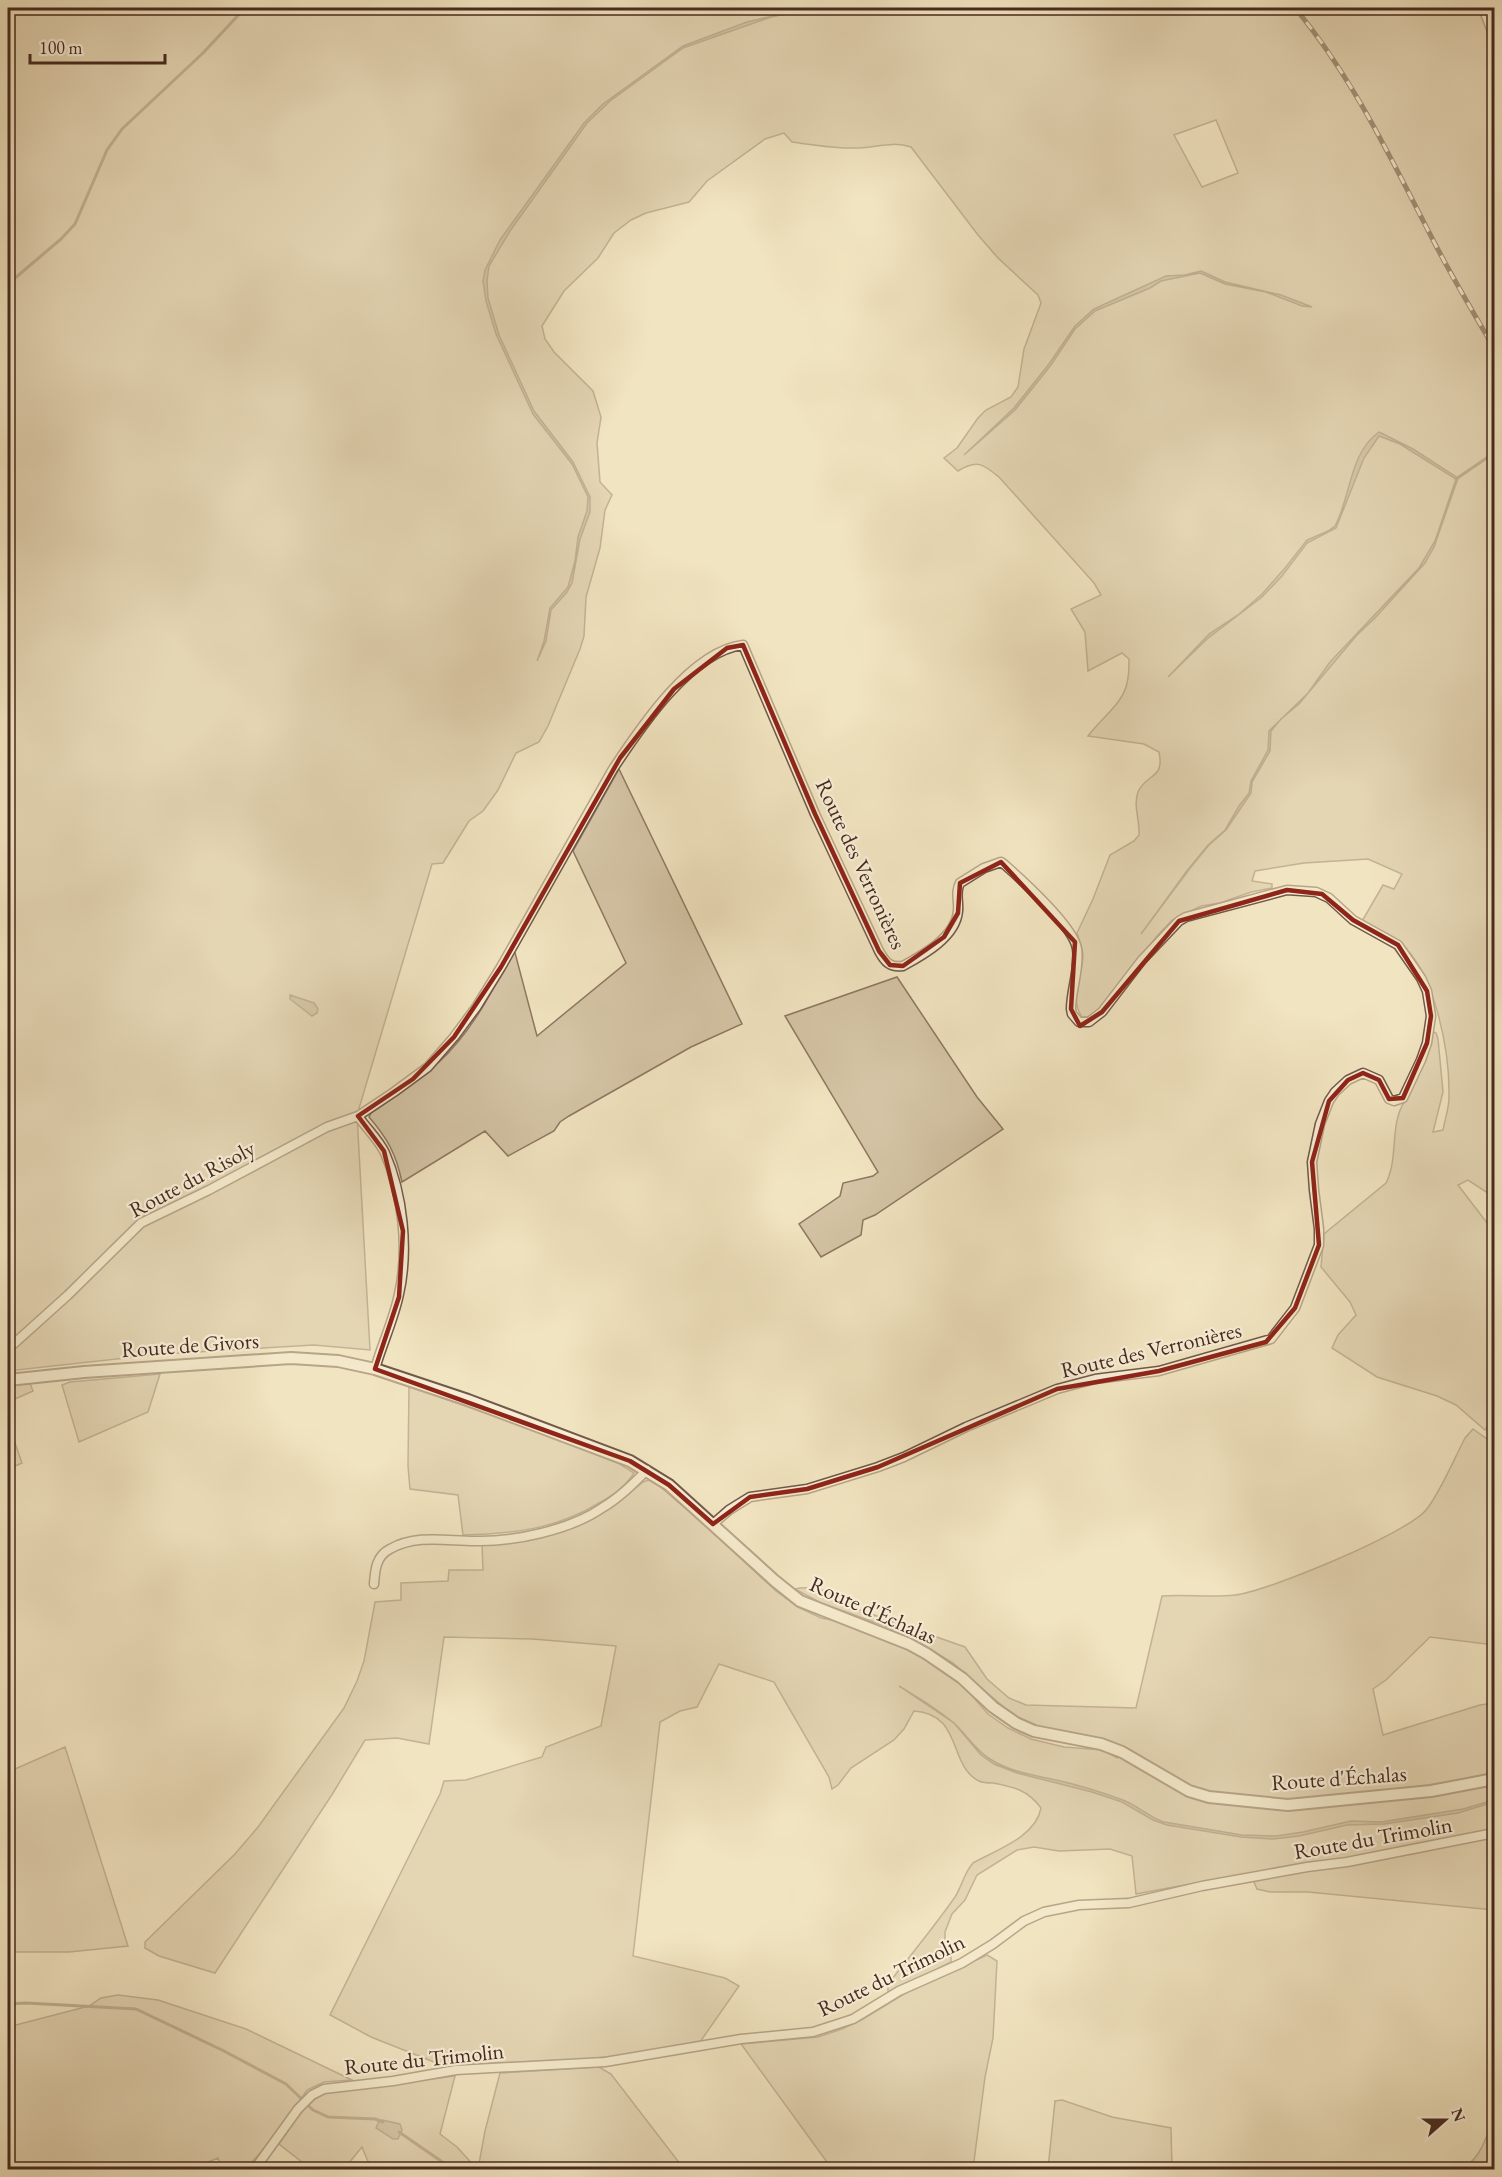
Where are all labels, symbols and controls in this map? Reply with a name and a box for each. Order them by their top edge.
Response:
scale bar [30,27,165,65]
text: 100 m [39,36,83,59]
street label: Route des Verronières [809,774,913,954]
street label: Route du Risoly [124,1133,260,1224]
street label: Route des Verronières [1058,1315,1244,1385]
street label: Route de Givors [120,1326,260,1364]
street label: Route d'Échalas [805,1569,941,1651]
street label: Route d'Échalas [1270,1759,1408,1797]
street label: Route du Trimolin [1291,1810,1455,1866]
street label: Route du Trimolin [813,1927,970,2023]
street label: Route du Trimolin [343,2036,506,2082]
north arrow [1415,2090,1475,2150]
text: N [1446,2105,1471,2125]

